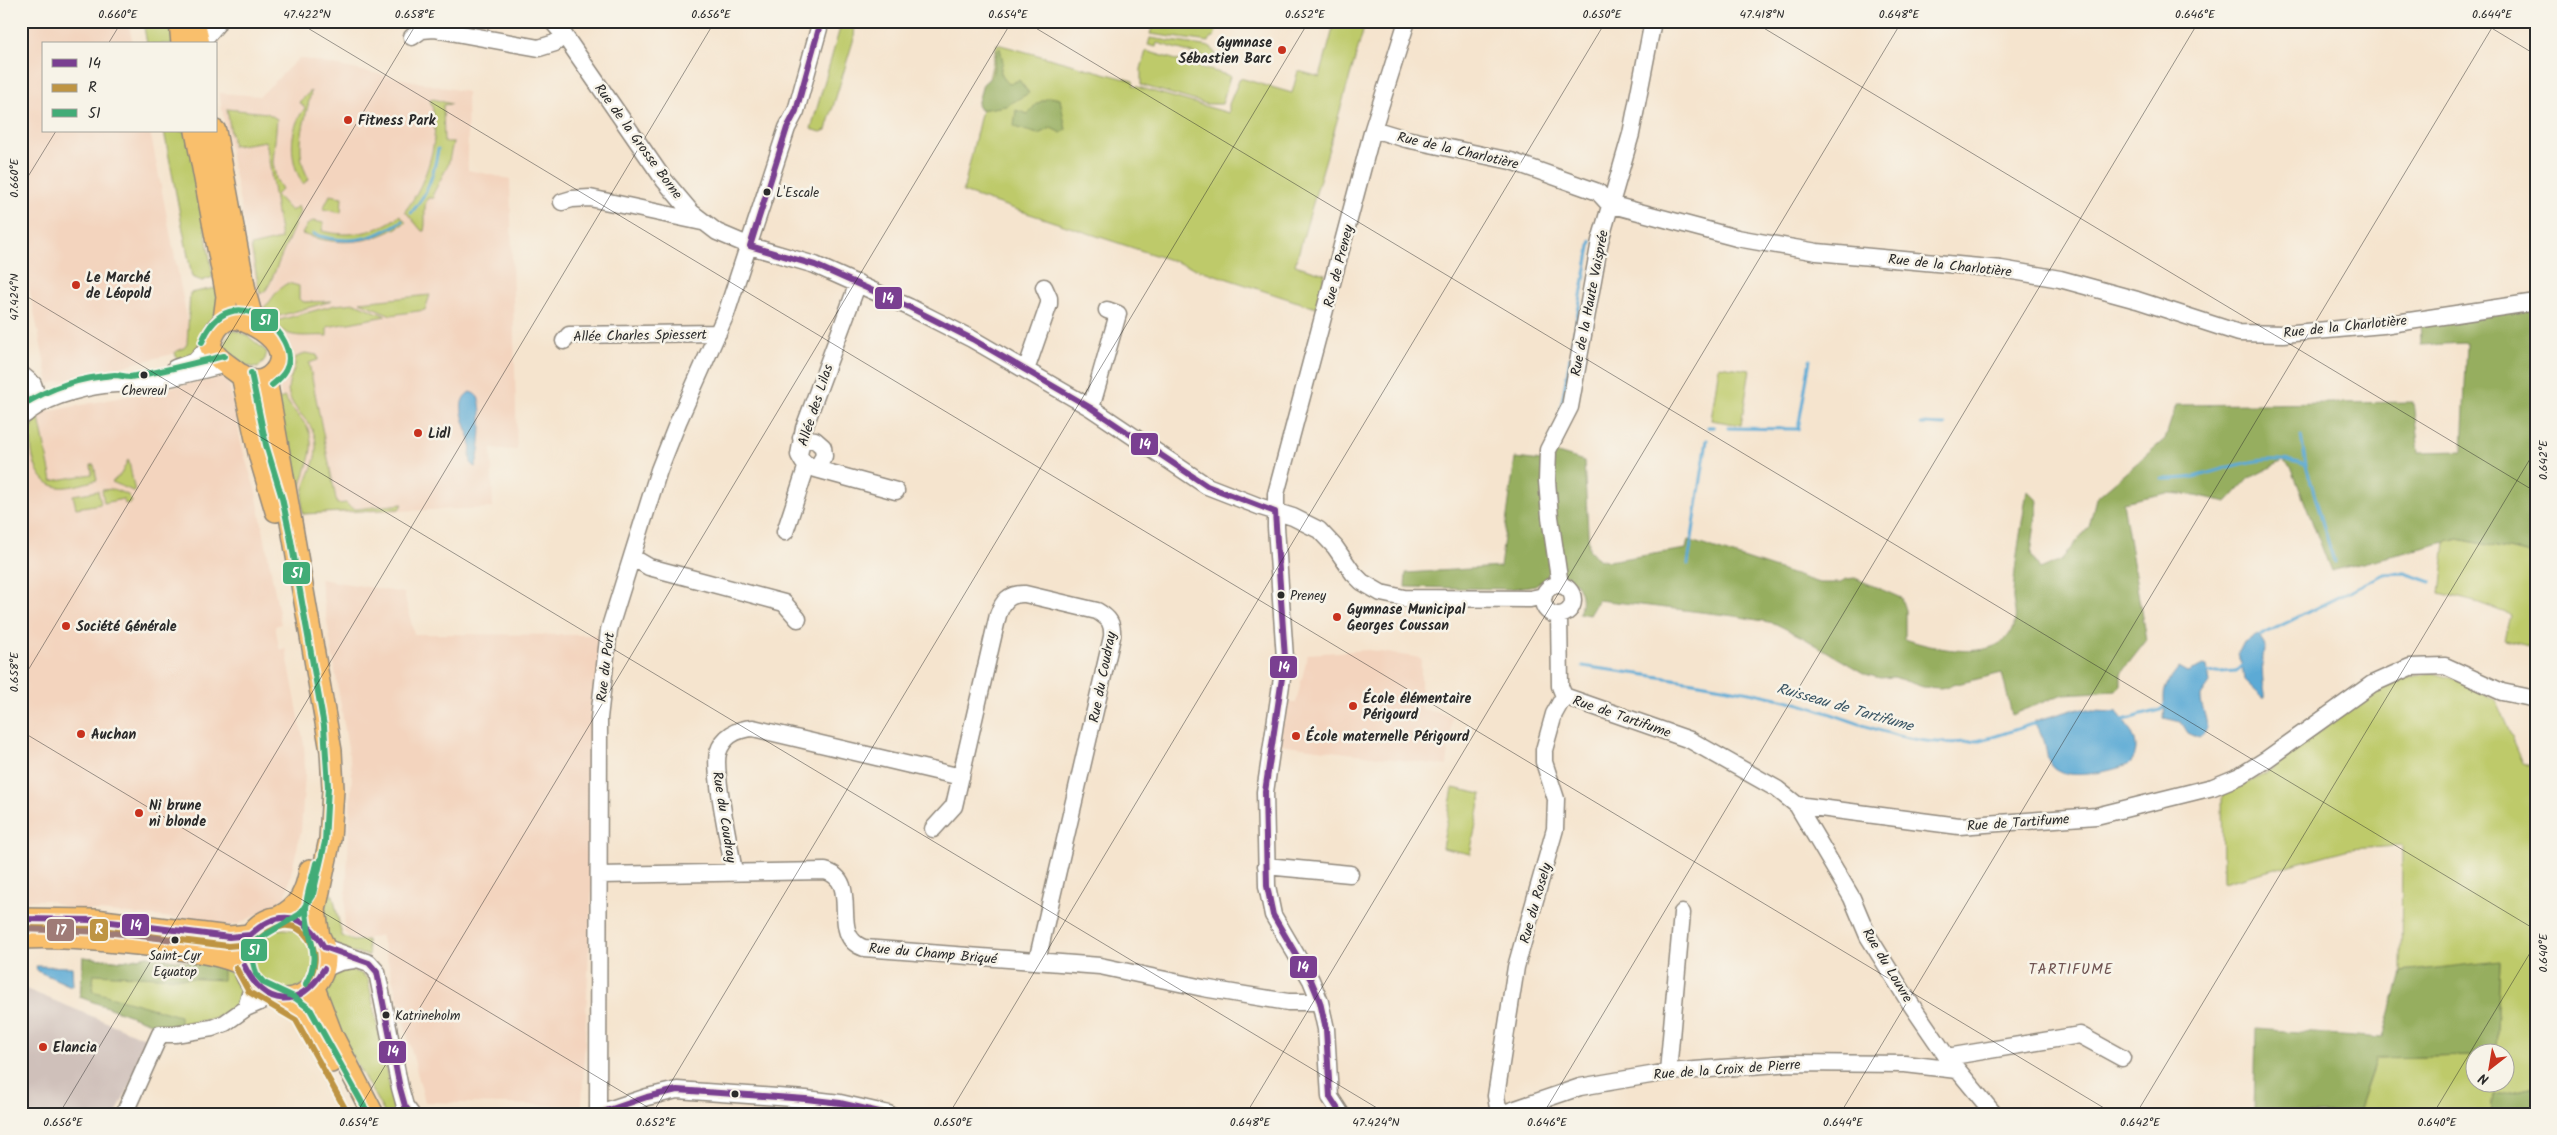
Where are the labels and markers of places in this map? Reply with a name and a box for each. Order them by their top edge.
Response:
place label: Gymnase Sébastien Barc [1179,32,1272,70]
marker: Gymnase Sébastien Barc [1276,44,1288,56]
place label: Fitness Park [358,110,436,132]
marker: Fitness Park [342,114,354,126]
place label: L'Escale [776,183,819,204]
marker: L'Escale [762,187,772,197]
place label: Le Marché de Léopold [86,267,152,305]
marker: Le Marché de Léopold [70,279,82,291]
marker: Chevreul [139,370,149,380]
place label: Chevreul [121,381,167,402]
place label: Lidl [428,423,451,445]
marker: Lidl [412,427,424,439]
place label: Preney [1290,586,1327,607]
marker: Preney [1276,590,1286,600]
place label: Gymnase Municipal Georges Coussan [1347,599,1466,637]
marker: Gymnase Municipal Georges Coussan [1331,611,1343,623]
place label: Société Générale [76,616,177,638]
marker: Société Générale [60,620,72,632]
place label: École élémentaire Périgourd [1363,688,1472,726]
marker: École élémentaire Périgourd [1347,700,1359,712]
place label: Auchan [91,724,136,746]
place label: École maternelle Périgourd [1306,726,1470,748]
marker: Auchan [75,728,87,740]
marker: École maternelle Périgourd [1290,730,1302,742]
place label: Ni brune ni blonde [149,795,206,833]
marker: Ni brune ni blonde [133,807,145,819]
marker: Saint-Cyr Equatop [170,935,180,945]
place label: Saint-Cyr Equatop [149,946,202,983]
place label: Katrineholm [395,1006,460,1027]
marker: Katrineholm [381,1010,391,1020]
place label: Elancia [53,1037,97,1059]
marker: Elancia [37,1041,49,1053]
unlabelled marker [730,1089,740,1099]

